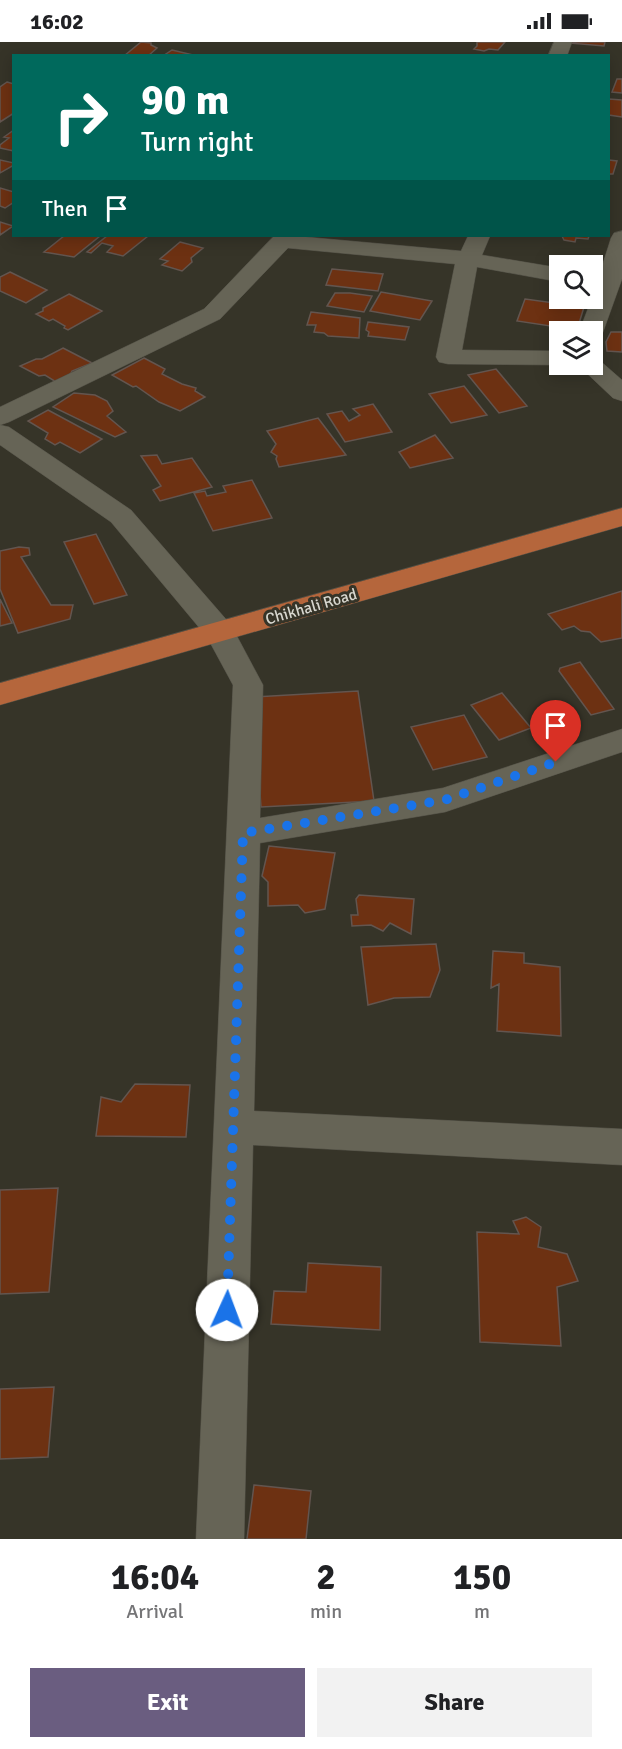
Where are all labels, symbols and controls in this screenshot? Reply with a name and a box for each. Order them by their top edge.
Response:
text: 16:02 [30,8,84,35]
text: 90 m [141,75,230,126]
icon: right [42,78,120,156]
text: Turn right [141,126,254,159]
icon: arrive [100,192,133,225]
text: Then [42,195,88,222]
map controls [549,255,603,375]
button: search [549,255,603,309]
button: layers [549,321,603,375]
street label: Chikhali Road [263,584,359,630]
pin [530,700,581,762]
icon: arrive [539,709,572,742]
position arrow [195,1278,259,1342]
text: 16:04 [111,1555,199,1600]
text: 2 [316,1555,336,1600]
text: 150 [453,1555,511,1600]
text: Arrival [126,1599,184,1624]
text: min [310,1599,342,1624]
text: m [474,1599,490,1624]
button: Exit [30,1668,305,1737]
button: Share [317,1668,592,1737]

